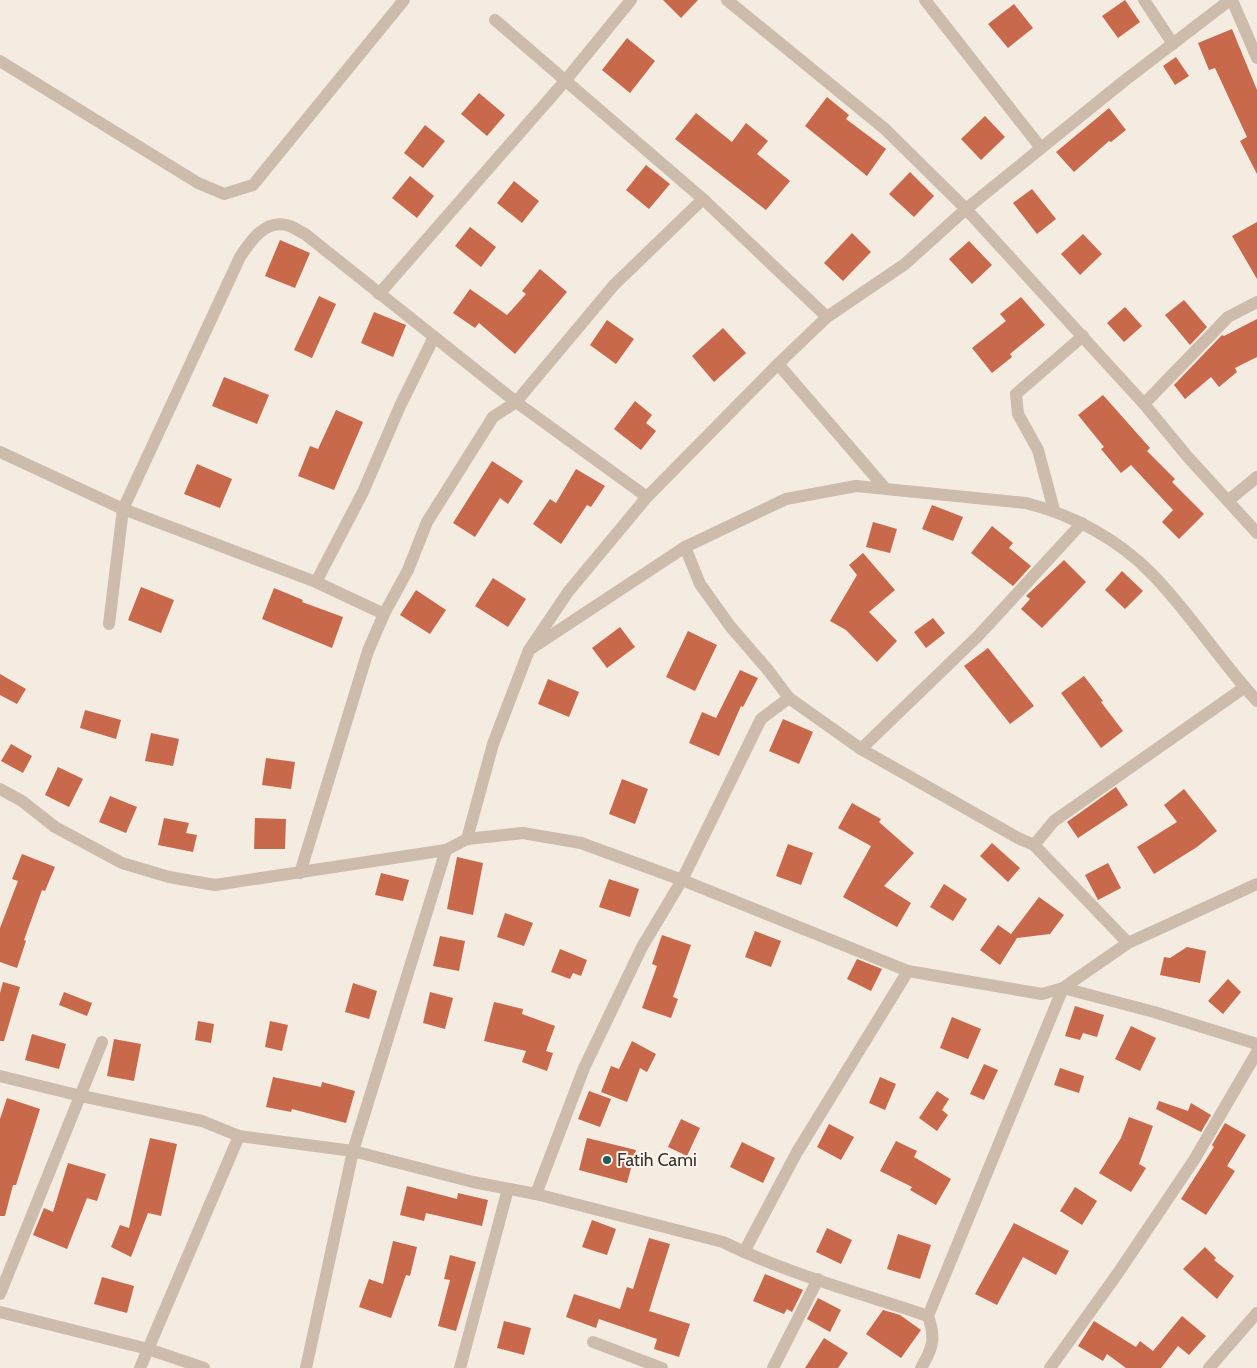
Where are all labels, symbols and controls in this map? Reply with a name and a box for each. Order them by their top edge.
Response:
place label: Fatih Cami [617,1149,697,1171]
marker: Fatih Cami [601,1154,613,1166]

